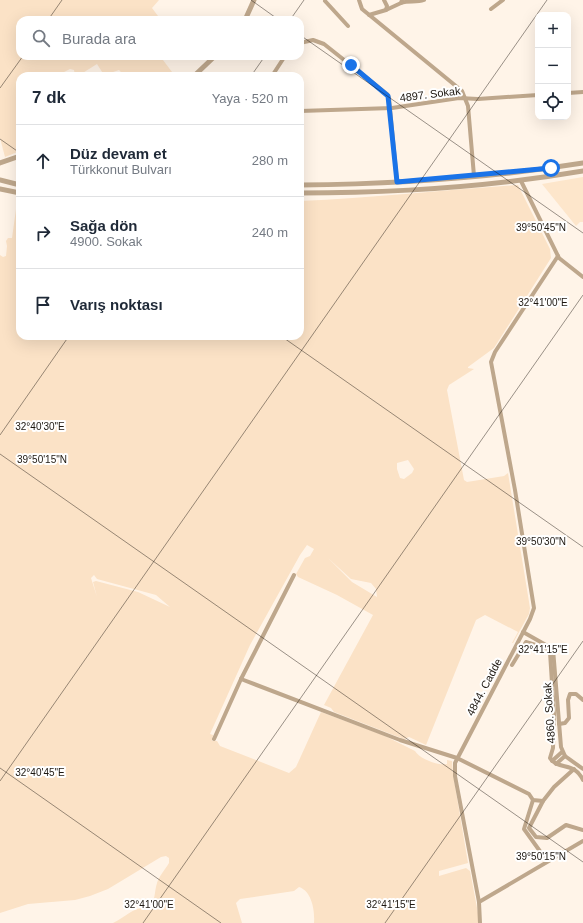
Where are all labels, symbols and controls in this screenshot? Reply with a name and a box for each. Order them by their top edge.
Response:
map controls [535,12,571,120]
button: + [535,12,571,48]
search box [16,16,304,60]
icon: search [30,27,52,49]
text: Burada ara [62,30,136,47]
button: − [535,48,571,84]
route end [342,56,360,74]
street label: 4897. Sokak [399,84,462,104]
button: locate [535,84,571,120]
text: 7 dk [32,88,66,107]
text: Yaya · 520 m [212,91,288,106]
text: Düz devam et [70,145,167,162]
icon: ahead [32,150,54,172]
text: 280 m [252,153,288,168]
route start [542,159,560,177]
text: Türkkonut Bulvarı [70,162,172,177]
text: Sağa dön [70,217,138,234]
icon: right [32,222,54,244]
text: 39°50'45"N [516,222,566,233]
text: 240 m [252,225,288,240]
text: 4900. Sokak [70,234,142,249]
icon: arrive [32,294,54,316]
text: Varış noktası [70,296,163,313]
text: 32°41'00"E [518,297,568,308]
text: 32°40'30"E [15,421,65,432]
text: 39°50'15"N [17,454,67,465]
text: 39°50'30"N [516,536,566,547]
text: 32°41'15"E [518,644,568,655]
street label: 4844. Cadde [464,656,504,718]
street label: 4860. Sokak [541,682,557,744]
text: 32°40'45"E [15,767,65,778]
text: 39°50'15"N [516,851,566,862]
text: 32°41'00"E [124,899,174,910]
text: 32°41'15"E [366,899,416,910]

